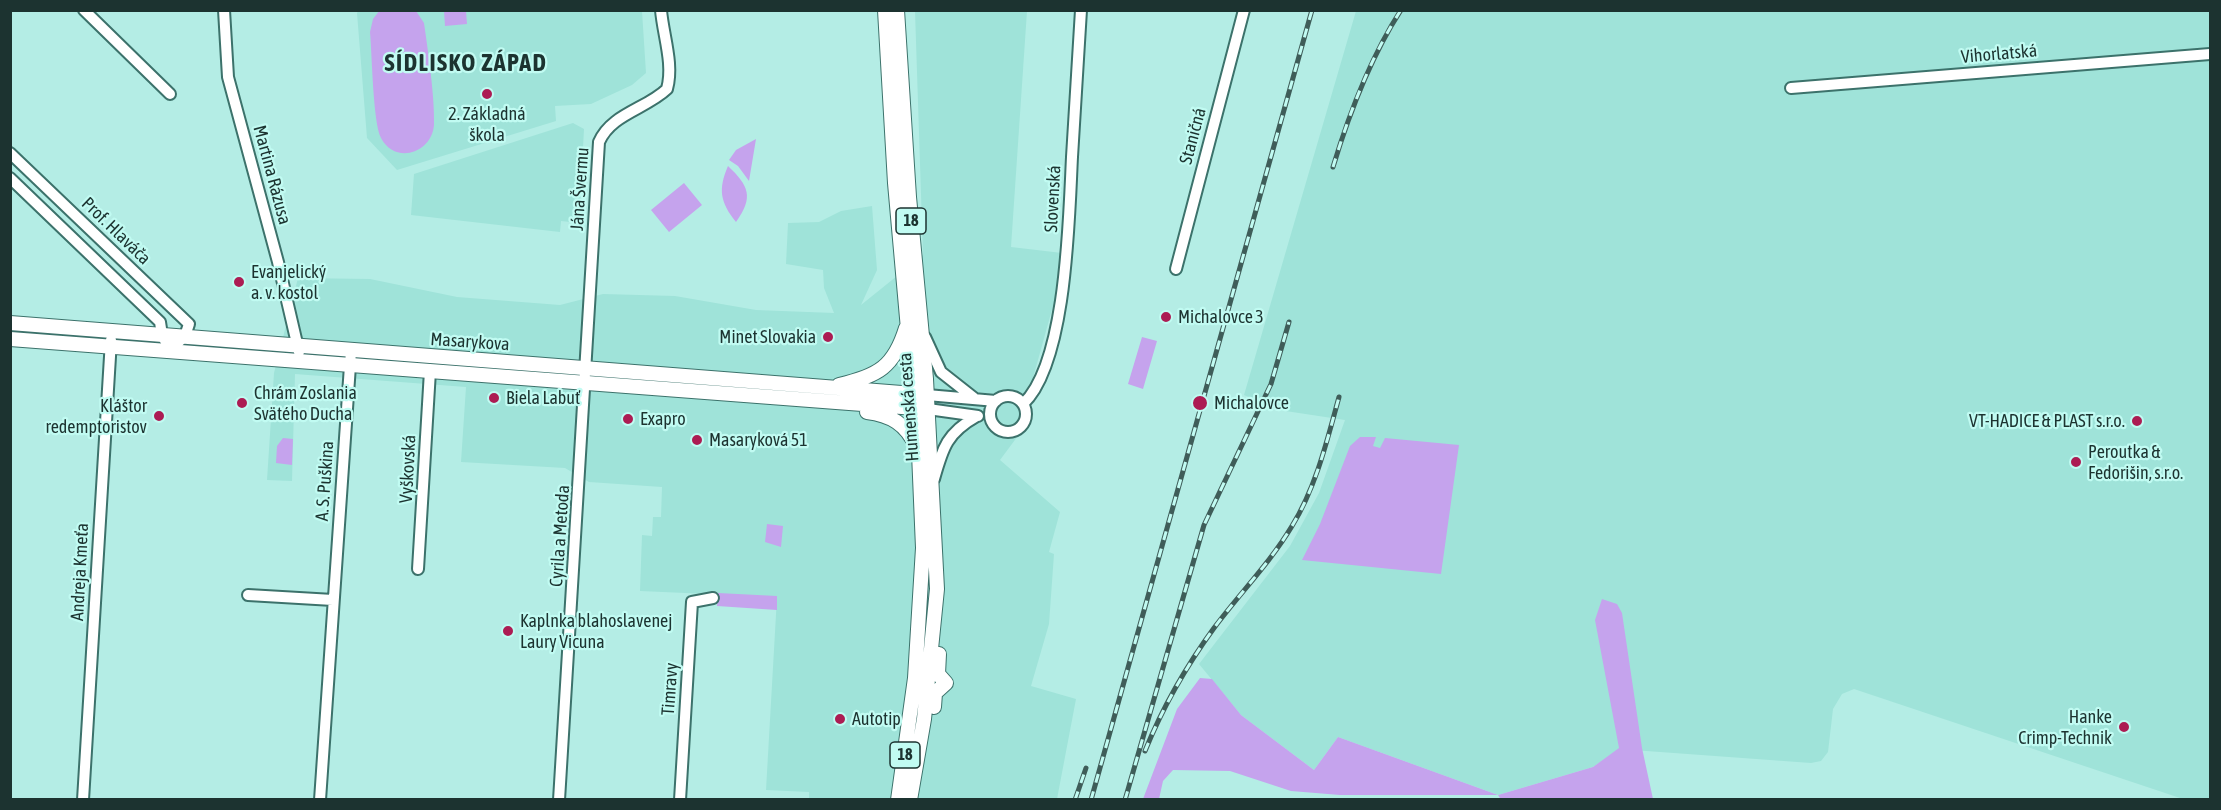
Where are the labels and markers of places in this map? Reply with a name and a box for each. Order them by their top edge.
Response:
marker: 2. Základná škola [480,87,494,101]
place label: 2. Základná škola [448,103,526,146]
place label: Evanjelický a. v. kostol [251,261,326,304]
marker: Evanjelický a. v. kostol [232,275,246,289]
place label: Michalovce 3 [1178,306,1264,328]
marker: Michalovce 3 [1159,310,1173,324]
place label: Minet Slovakia [719,326,816,348]
marker: Minet Slovakia [821,330,835,344]
place label: Chrám Zoslania Svätého Ducha [254,382,357,424]
place label: Biela Labuť [506,387,580,409]
marker: Biela Labuť [487,391,501,405]
place label: Michalovce [1214,392,1289,414]
marker: Michalovce [1191,394,1209,412]
place label: Kláštor redemptoristov [45,395,147,438]
marker: Chrám Zoslania Svätého Ducha [235,396,249,410]
place label: Exapro [640,408,686,430]
marker: Kláštor redemptoristov [152,409,166,423]
place label: VT-HADICE & PLAST s.r.o. [1969,410,2125,432]
marker: Exapro [621,412,635,426]
marker: VT-HADICE & PLAST s.r.o. [2130,414,2144,428]
place label: Masaryková 51 [709,429,808,451]
marker: Masaryková 51 [690,433,704,447]
place label: Peroutka & Fedorišin, s.r.o. [2088,441,2183,484]
marker: Peroutka & Fedorišin, s.r.o. [2069,455,2083,469]
place label: Kaplnka blahoslavenej Laury Vicuna [520,610,672,652]
marker: Kaplnka blahoslavenej Laury Vicuna [501,624,515,638]
place label: Hanke Crimp-Technik [2018,706,2112,748]
place label: Autotip [852,708,901,730]
marker: Autotip [833,712,847,726]
marker: Hanke Crimp-Technik [2117,720,2131,734]

